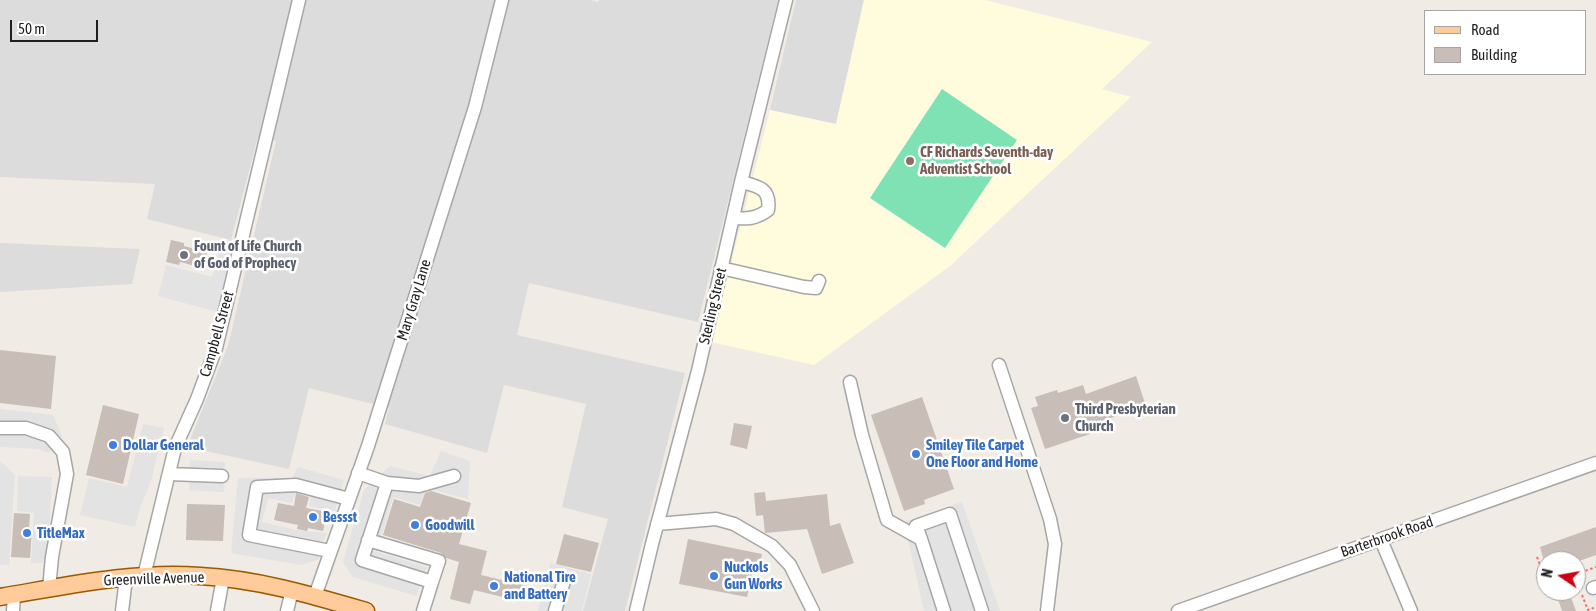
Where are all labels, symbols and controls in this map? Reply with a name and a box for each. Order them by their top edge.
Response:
scale bar [12,10,100,42]
legend [1424,10,1586,75]
text: 50 m [18,20,45,37]
text: Road [1471,21,1500,38]
text: Building [1471,46,1517,63]
place label: CF Richards Seventh-day Adventist School [920,143,1053,178]
marker: CF Richards Seventh-day Adventist School [904,155,916,167]
place label: Fount of Life Church of God of Prophecy [194,237,302,272]
marker: Fount of Life Church of God of Prophecy [178,249,190,261]
street label: Mary Gray Lane [393,257,435,343]
street label: Sterling Street [695,266,731,346]
street label: Campbell Street [196,289,238,379]
place label: Third Presbyterian Church [1075,400,1176,435]
marker: Third Presbyterian Church [1059,412,1071,424]
place label: Dollar General [123,436,204,454]
place label: Smiley Tile Carpet One Floor and Home [926,436,1038,471]
marker: Dollar General [107,439,119,451]
marker: Smiley Tile Carpet One Floor and Home [910,448,922,460]
place label: Bessst [323,508,357,526]
marker: Bessst [307,511,319,523]
street label: Barterbrook Road [1338,513,1436,561]
place label: Goodwill [425,516,475,534]
marker: Goodwill [409,519,421,531]
place label: TitleMax [37,524,85,542]
marker: TitleMax [21,527,33,539]
north arrow [1536,551,1586,601]
place label: Nuckols Gun Works [724,558,782,593]
text: N [1539,567,1556,579]
street label: Greenville Avenue [103,568,205,590]
place label: National Tire and Battery [504,568,576,603]
marker: Nuckols Gun Works [708,570,720,582]
marker: National Tire and Battery [488,580,500,592]

